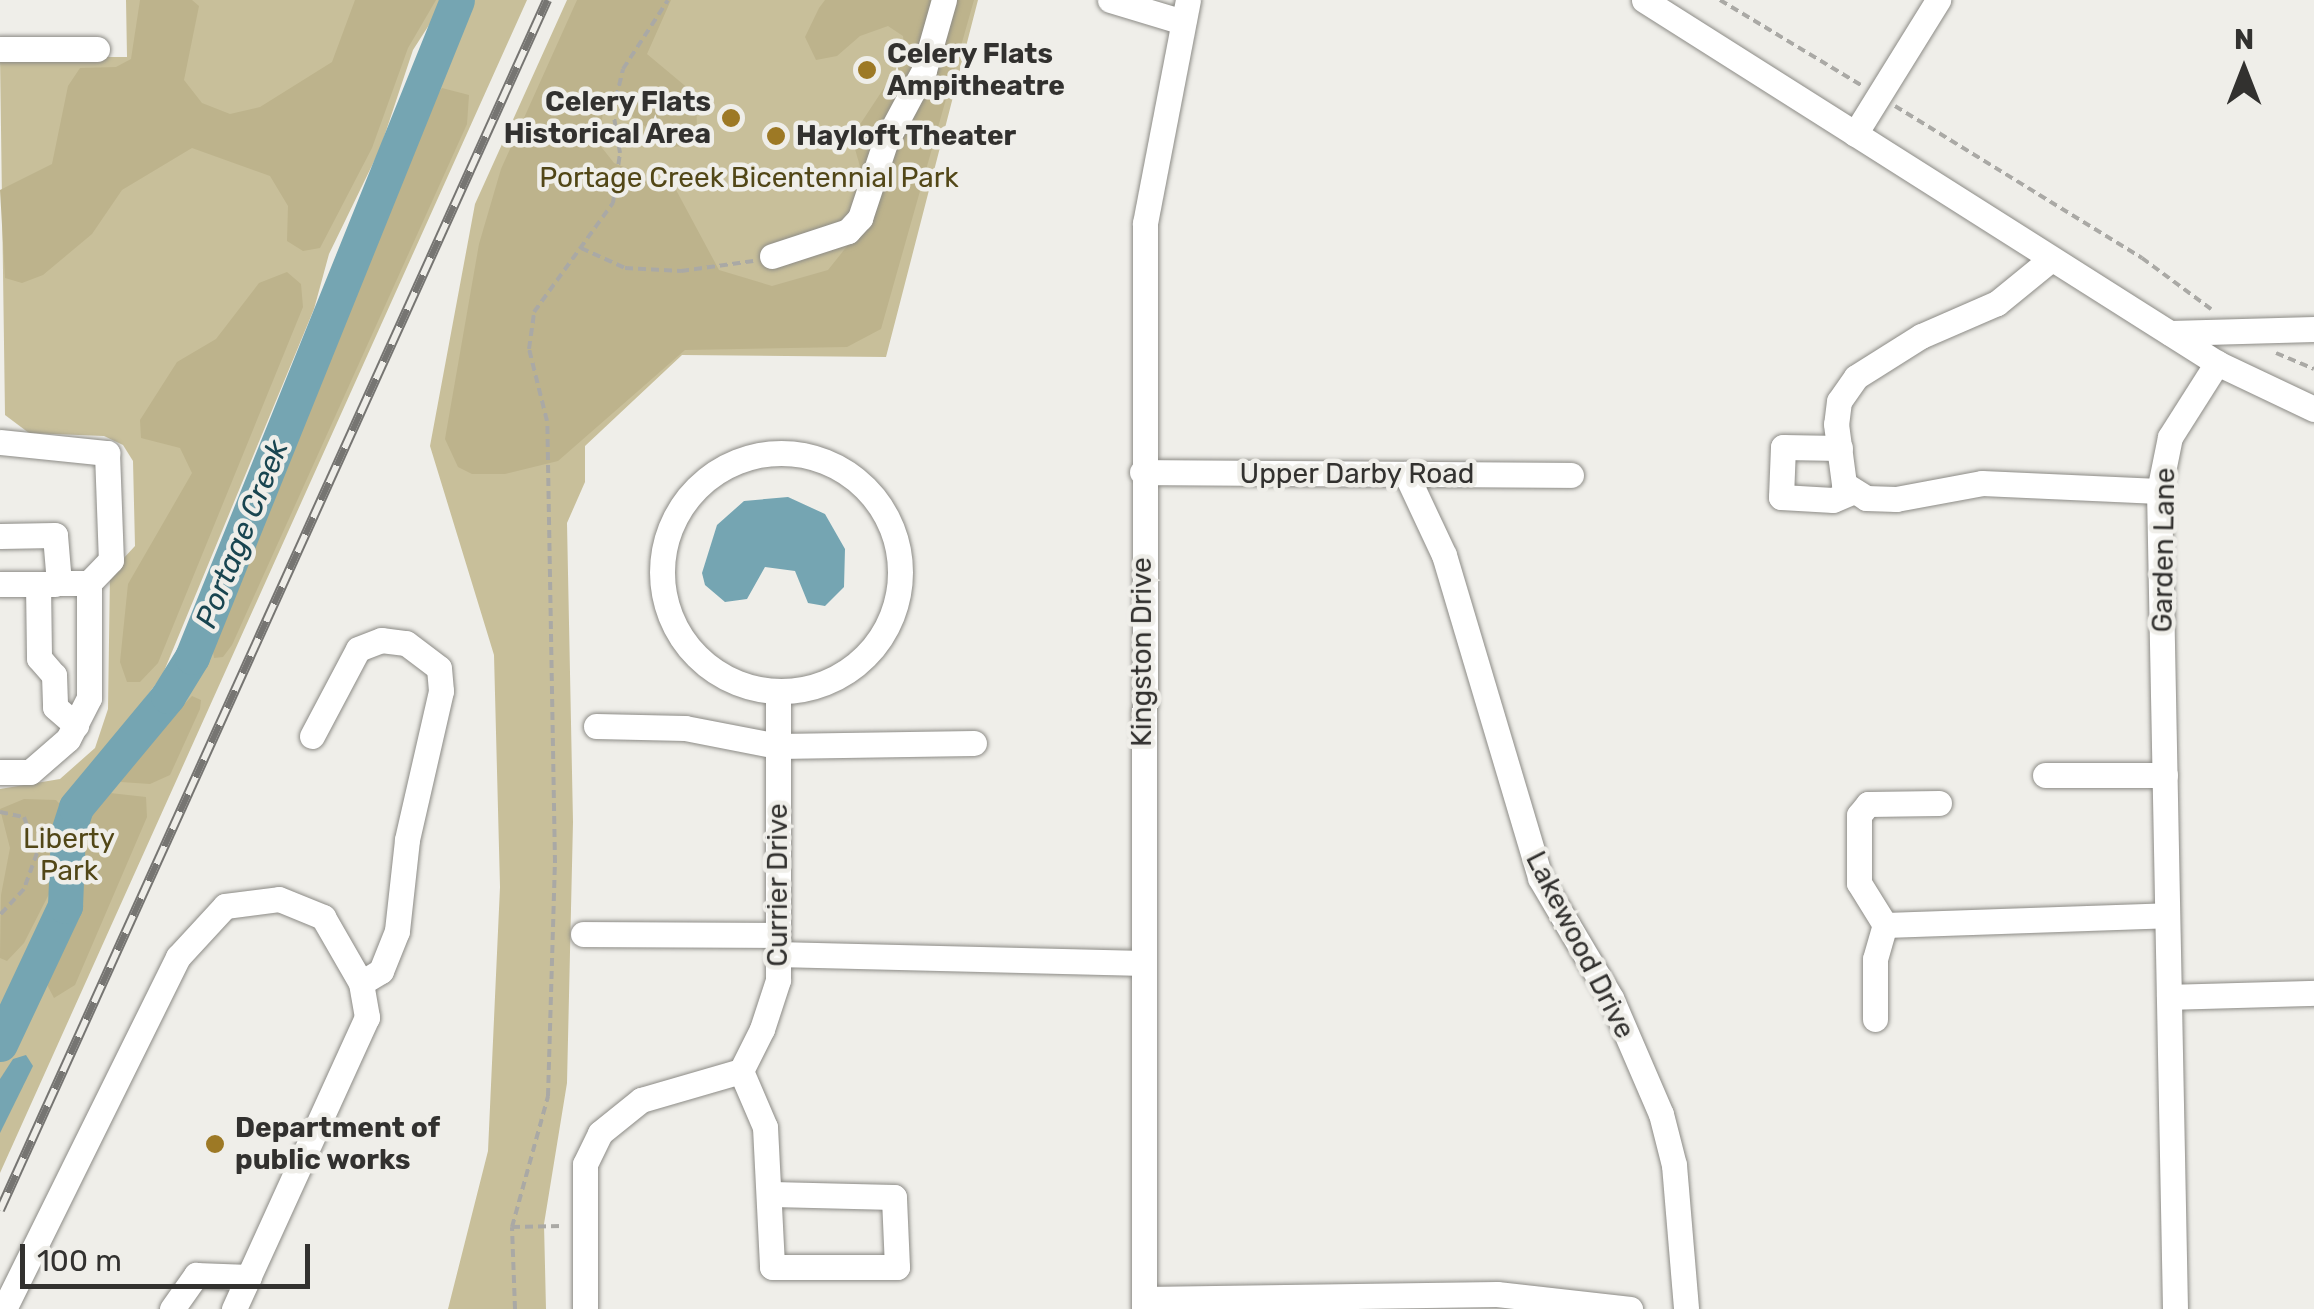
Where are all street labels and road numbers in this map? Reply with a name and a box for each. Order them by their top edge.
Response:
street label: Upper Darby Road [1239,457,1475,491]
street label: Garden Lane [2146,467,2182,633]
street label: Kingston Drive [1125,557,1159,747]
street label: Currier Drive [761,803,795,967]
street label: Lakewood Drive [1518,846,1642,1044]

